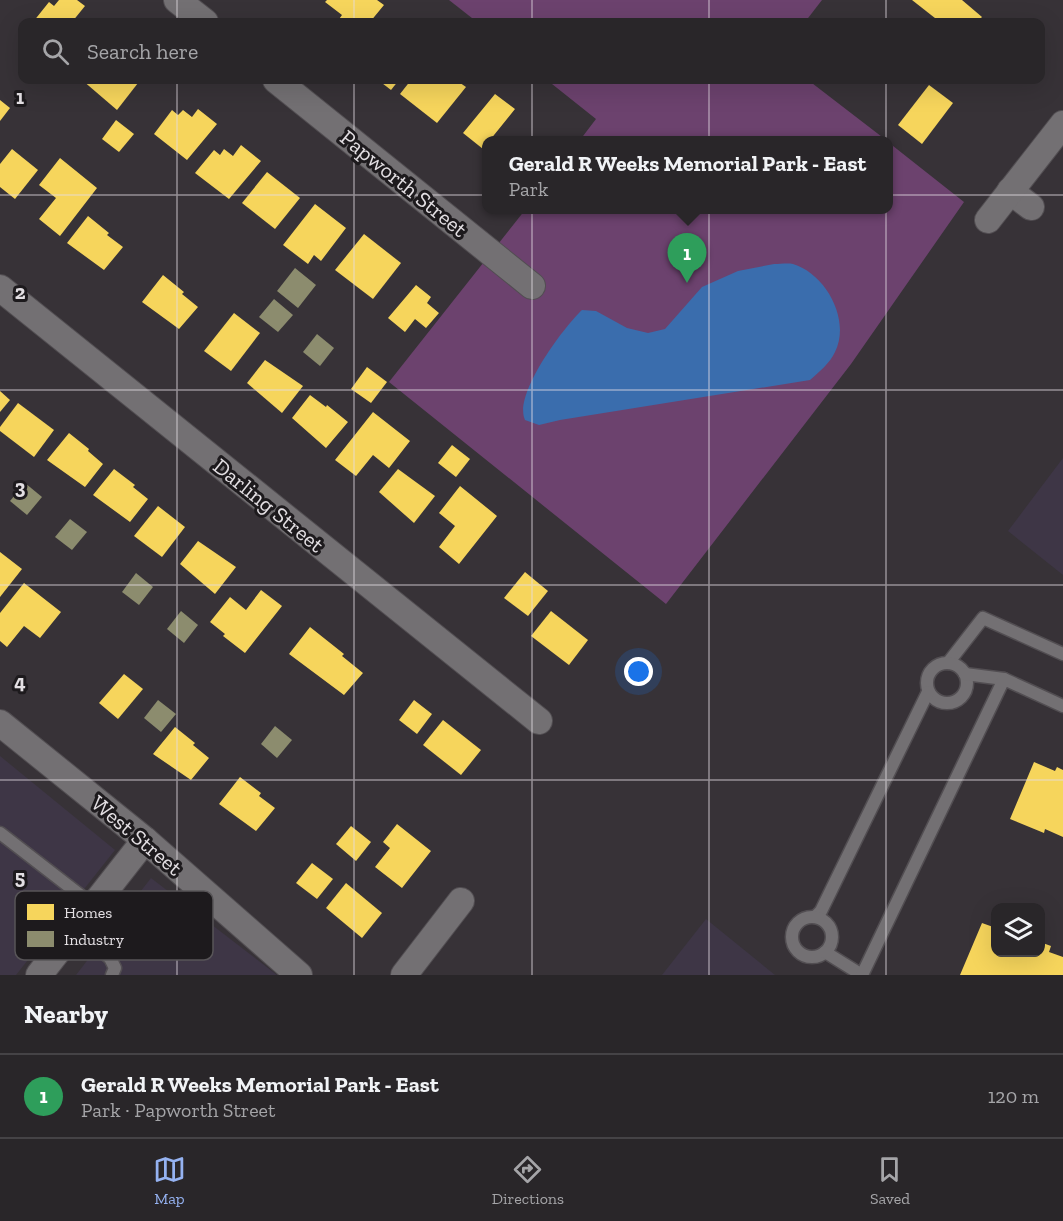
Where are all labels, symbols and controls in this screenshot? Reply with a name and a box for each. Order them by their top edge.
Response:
search box [18,18,1045,84]
icon: search [39,35,72,68]
text: Search here [87,38,198,65]
text: 1 [16,85,24,109]
street label: Papworth Street [335,124,473,243]
popup [482,136,893,214]
text: Gerald R Weeks Memorial Park - East [509,150,866,177]
text: Park [509,177,548,201]
pin: 1 [668,234,706,283]
text: 2 [15,280,26,304]
street label: Darling Street [208,452,330,559]
text: 3 [15,475,26,499]
your location [624,657,653,686]
text: 4 [14,670,26,694]
street label: West Street [86,789,188,882]
text: 5 [15,865,25,889]
legend [15,891,213,960]
text: Homes [64,903,112,922]
map controls [991,903,1045,957]
button: layers [991,903,1045,957]
text: Industry [64,930,125,949]
text: Nearby [24,998,108,1030]
text: Gerald R Weeks Memorial Park - East [81,1071,439,1098]
text: 1 [39,1084,48,1108]
text: 120 m [988,1084,1039,1108]
text: Park · Papworth Street [81,1098,275,1122]
tab: Map [153,1153,186,1208]
tab: Directions [492,1153,564,1208]
tab: Saved [870,1153,910,1208]

